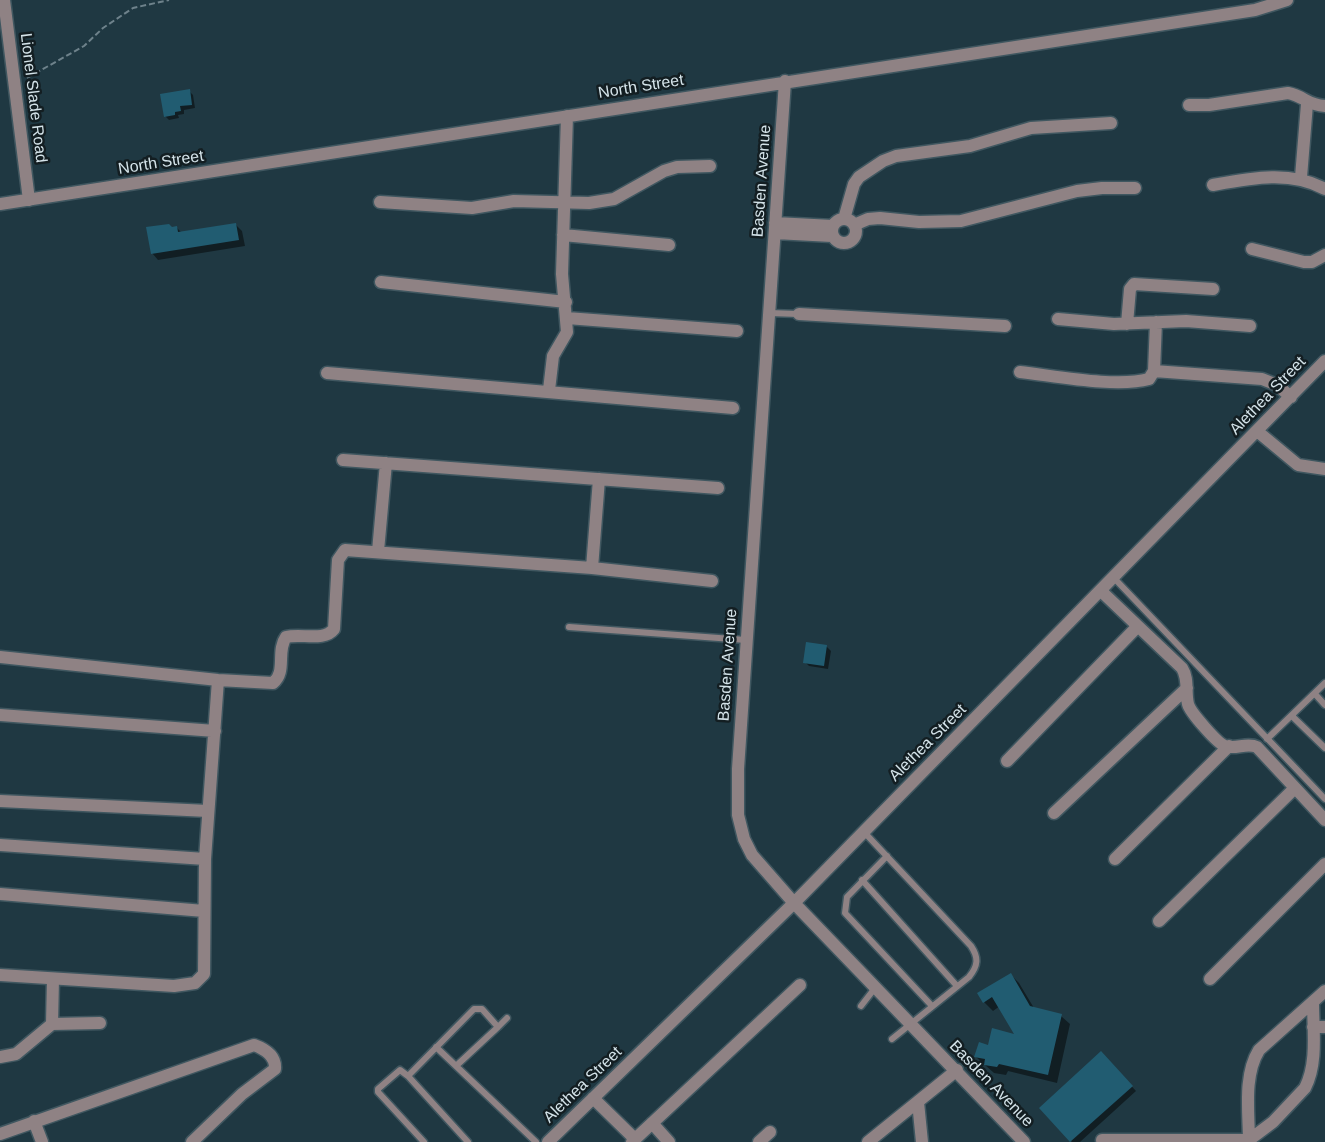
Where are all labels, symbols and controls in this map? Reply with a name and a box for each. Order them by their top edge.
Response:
street label: Lionel Slade Road [16,32,50,164]
street label: North Street [597,71,685,103]
street label: Basden Avenue [748,124,776,238]
street label: North Street [117,147,205,179]
street label: Alethea Street [1226,353,1310,439]
street label: Basden Avenue [714,608,742,722]
street label: Alethea Street [885,700,971,786]
street label: Basden Avenue [945,1037,1037,1131]
street label: Alethea Street [540,1043,626,1127]

